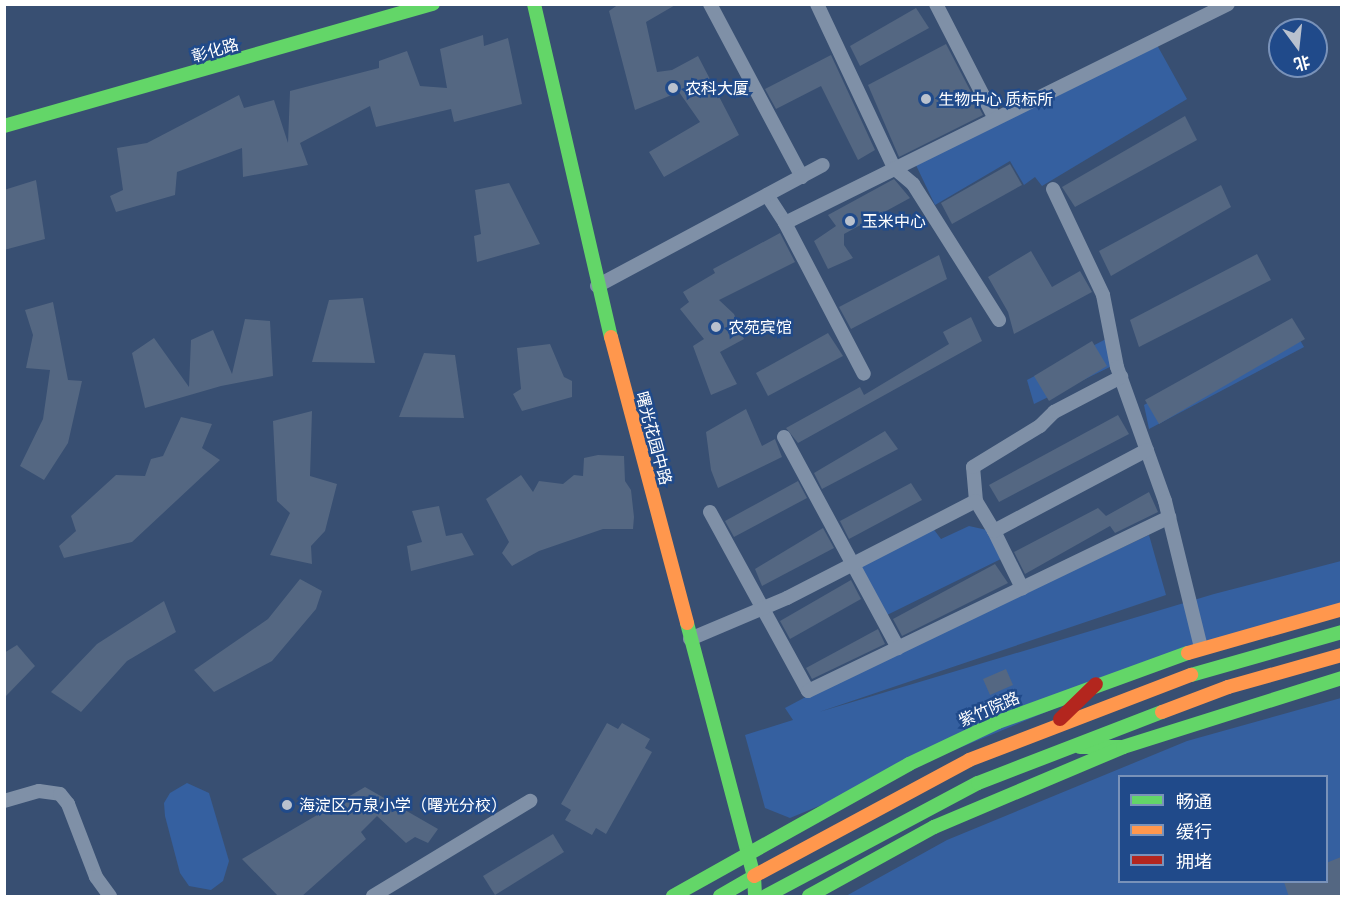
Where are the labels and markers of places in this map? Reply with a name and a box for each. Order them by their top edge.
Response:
place label: 农科大厦 [685,78,749,98]
marker: 农科大厦 [666,81,680,95]
place label: 生物中心 质标所 [938,89,1053,109]
marker: 生物中心 质标所 [919,92,933,106]
place label: 玉米中心 [862,211,926,231]
marker: 玉米中心 [843,214,857,228]
place label: 农苑宾馆 [728,317,792,337]
marker: 农苑宾馆 [709,320,723,334]
place label: 海淀区万泉小学（曙光分校） [299,795,507,815]
marker: 海淀区万泉小学（曙光分校） [280,798,294,812]

